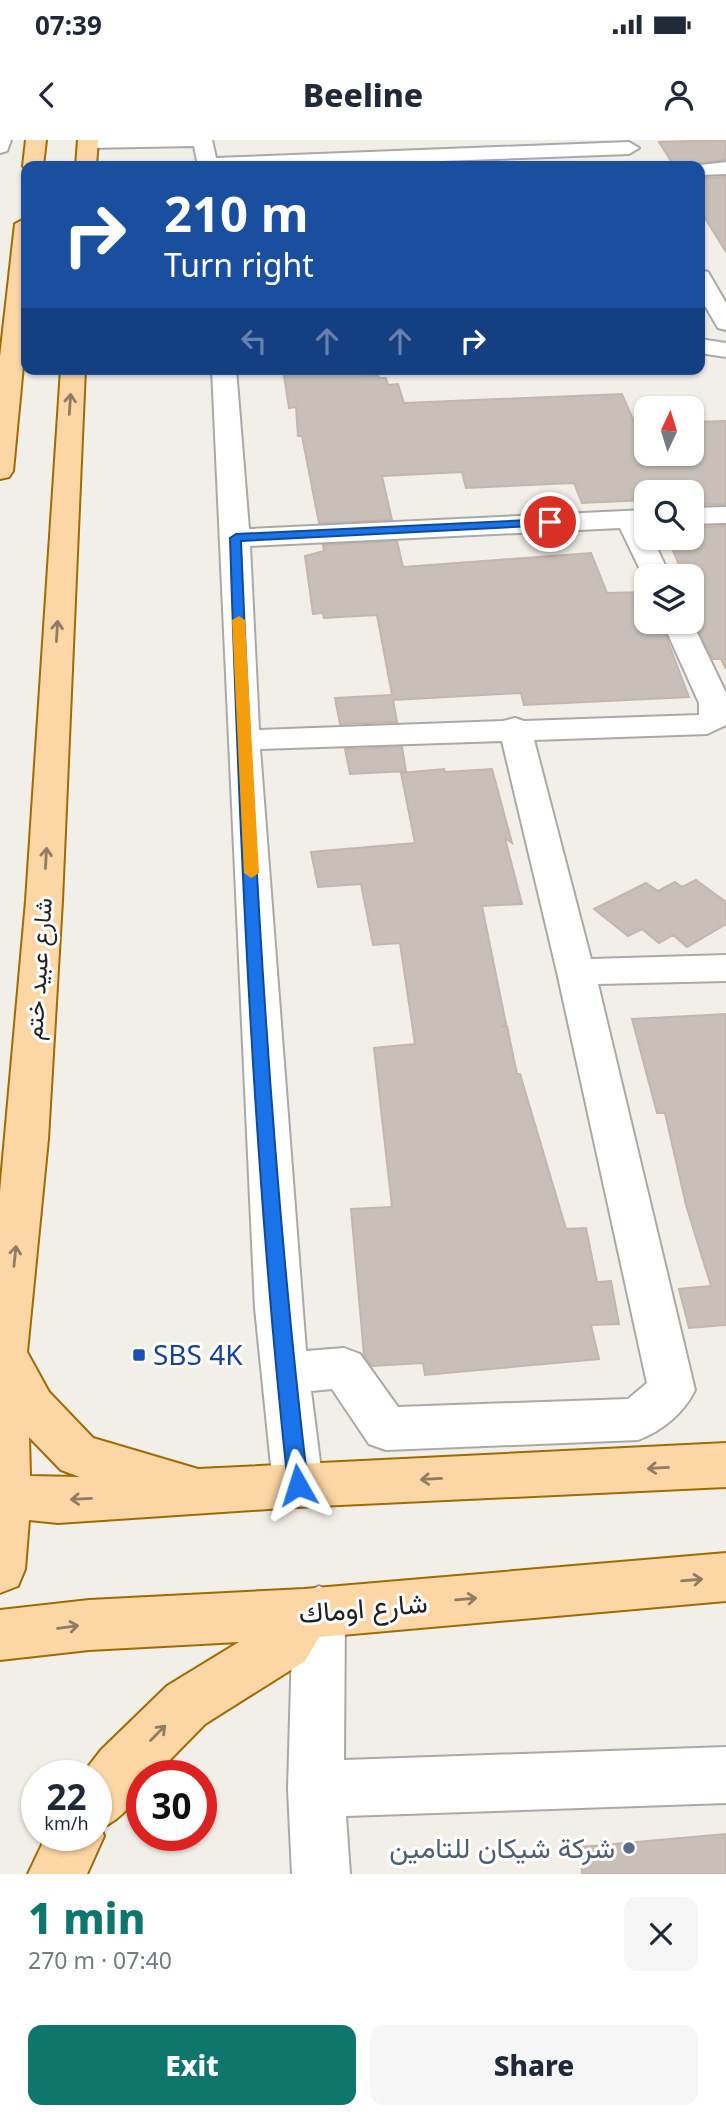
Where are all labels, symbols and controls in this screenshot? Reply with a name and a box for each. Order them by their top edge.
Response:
text: 07:39 [35,7,102,43]
text: Beeline [303,73,423,116]
icon: back [28,76,66,114]
icon: person [660,76,698,114]
text: 210 m [164,180,309,246]
icon: right [49,189,140,280]
text: Turn right [164,243,314,286]
icon: left [235,322,273,360]
icon: ahead [308,322,346,360]
icon: ahead [381,322,419,360]
icon: right [454,322,492,360]
one-way arrow [64,393,77,416]
north arrow [634,396,704,466]
map controls [634,396,704,634]
button: search [634,480,704,550]
pin [520,492,580,552]
icon: arrive [531,503,569,541]
button: layers [634,564,704,634]
one-way arrow [50,620,63,643]
one-way arrow [40,848,53,870]
street label: شارع عبيد ختم [16,896,60,1041]
one-way arrow [8,1245,21,1268]
place label: SBS 4K [153,1335,243,1373]
marker: SBS 4K [131,1347,147,1363]
position arrow [261,1448,335,1522]
one-way arrow [647,1461,670,1474]
one-way arrow [419,1472,442,1485]
one-way arrow [70,1493,93,1506]
one-way arrow [680,1573,703,1586]
street label: شارع اوماك [297,1582,429,1633]
one-way arrow [454,1592,476,1605]
one-way arrow [56,1621,79,1634]
one-way arrow [149,1725,166,1742]
speed limit sign: 30 [126,1760,217,1851]
text: 22 [46,1773,87,1820]
text: km/h [44,1811,89,1835]
place label: شركة شيكان للتامين [389,1828,615,1866]
marker: شركة شيكان للتامين [621,1840,637,1856]
text: 1 min [28,1889,145,1946]
button: close [624,1897,698,1971]
text: 270 m · 07:40 [28,1944,172,1976]
button: Exit [28,2025,356,2105]
button: Share [370,2025,698,2105]

